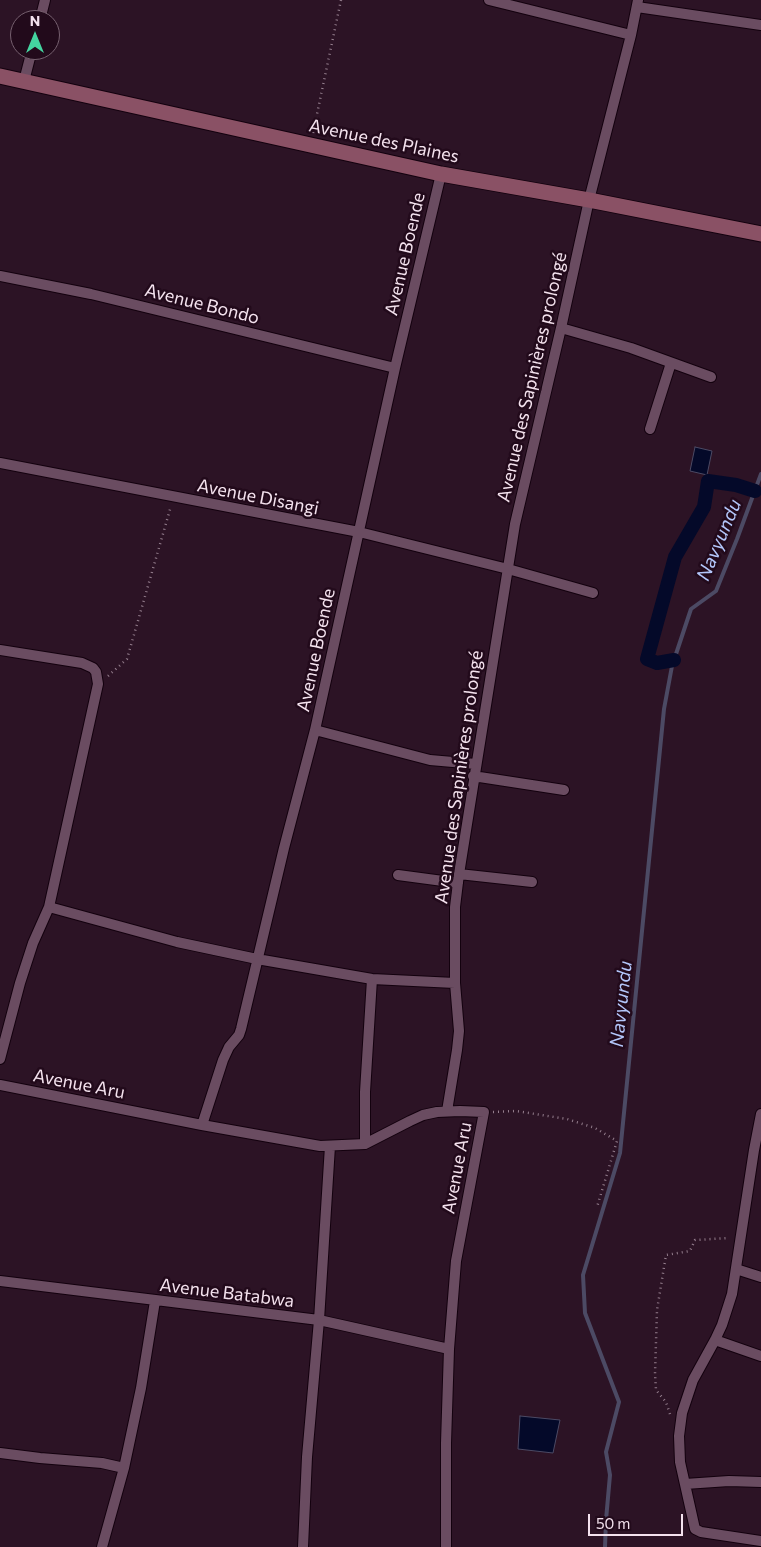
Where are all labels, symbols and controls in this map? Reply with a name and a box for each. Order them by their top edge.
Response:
north arrow [10,10,60,60]
text: N [30,12,40,29]
street label: Avenue des Plaines [307,115,461,167]
street label: Avenue Boende [380,190,430,318]
street label: Avenue des Sapinières prolongé [493,250,571,504]
street label: Avenue Bondo [142,279,262,329]
street label: Avenue Disangi [195,475,321,519]
water label: Navyundu [692,496,746,584]
street label: Avenue Boende [292,586,340,714]
street label: Avenue des Sapinières prolongé [431,649,487,905]
water label: Navyundu [605,960,637,1048]
street label: Avenue Aru [31,1065,127,1103]
street label: Avenue Aru [438,1120,476,1216]
street label: Avenue Batabwa [159,1274,295,1312]
scale bar [591,1504,686,1536]
text: 50 m [596,1514,630,1532]

